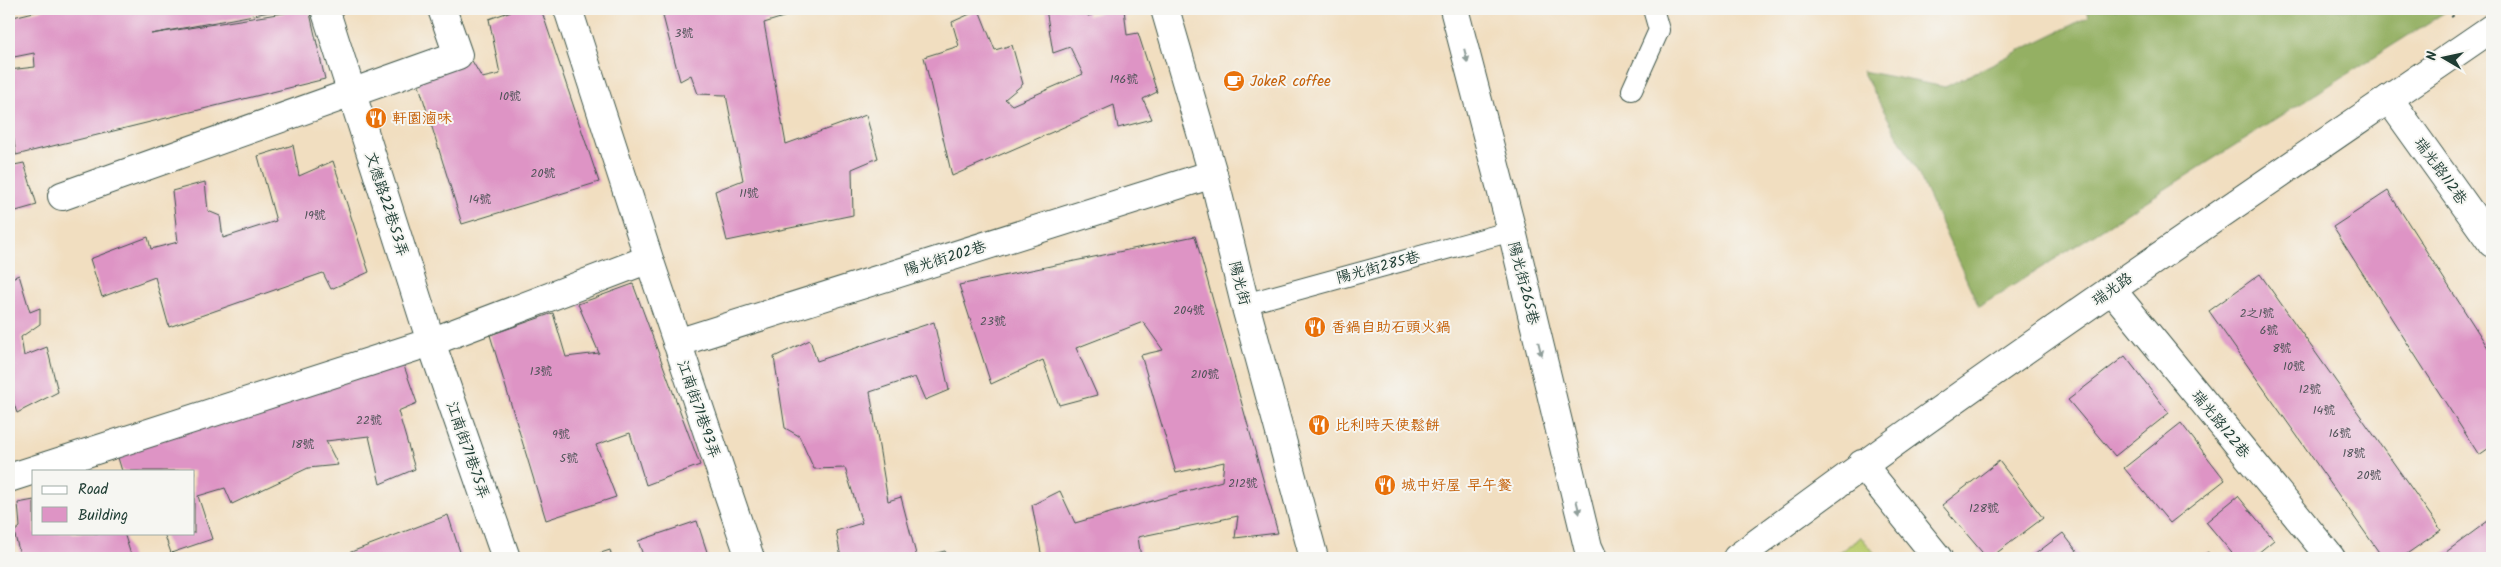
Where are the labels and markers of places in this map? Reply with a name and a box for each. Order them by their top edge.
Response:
cafe icon: JokeR coffee [1222,69,1246,93]
place label: JokeR coffee [1250,70,1331,94]
restaurant icon: 軒園滷味 [364,106,388,130]
place label: 軒園滷味 [392,107,452,131]
restaurant icon: 香鍋自助石頭火鍋 [1303,315,1327,339]
place label: 香鍋自助石頭火鍋 [1331,316,1451,340]
restaurant icon: 比利時天使鬆餅 [1307,413,1331,437]
place label: 比利時天使鬆餅 [1335,414,1440,438]
restaurant icon: 城中好屋 早午餐 [1373,473,1397,497]
place label: 城中好屋 早午餐 [1401,474,1512,498]

